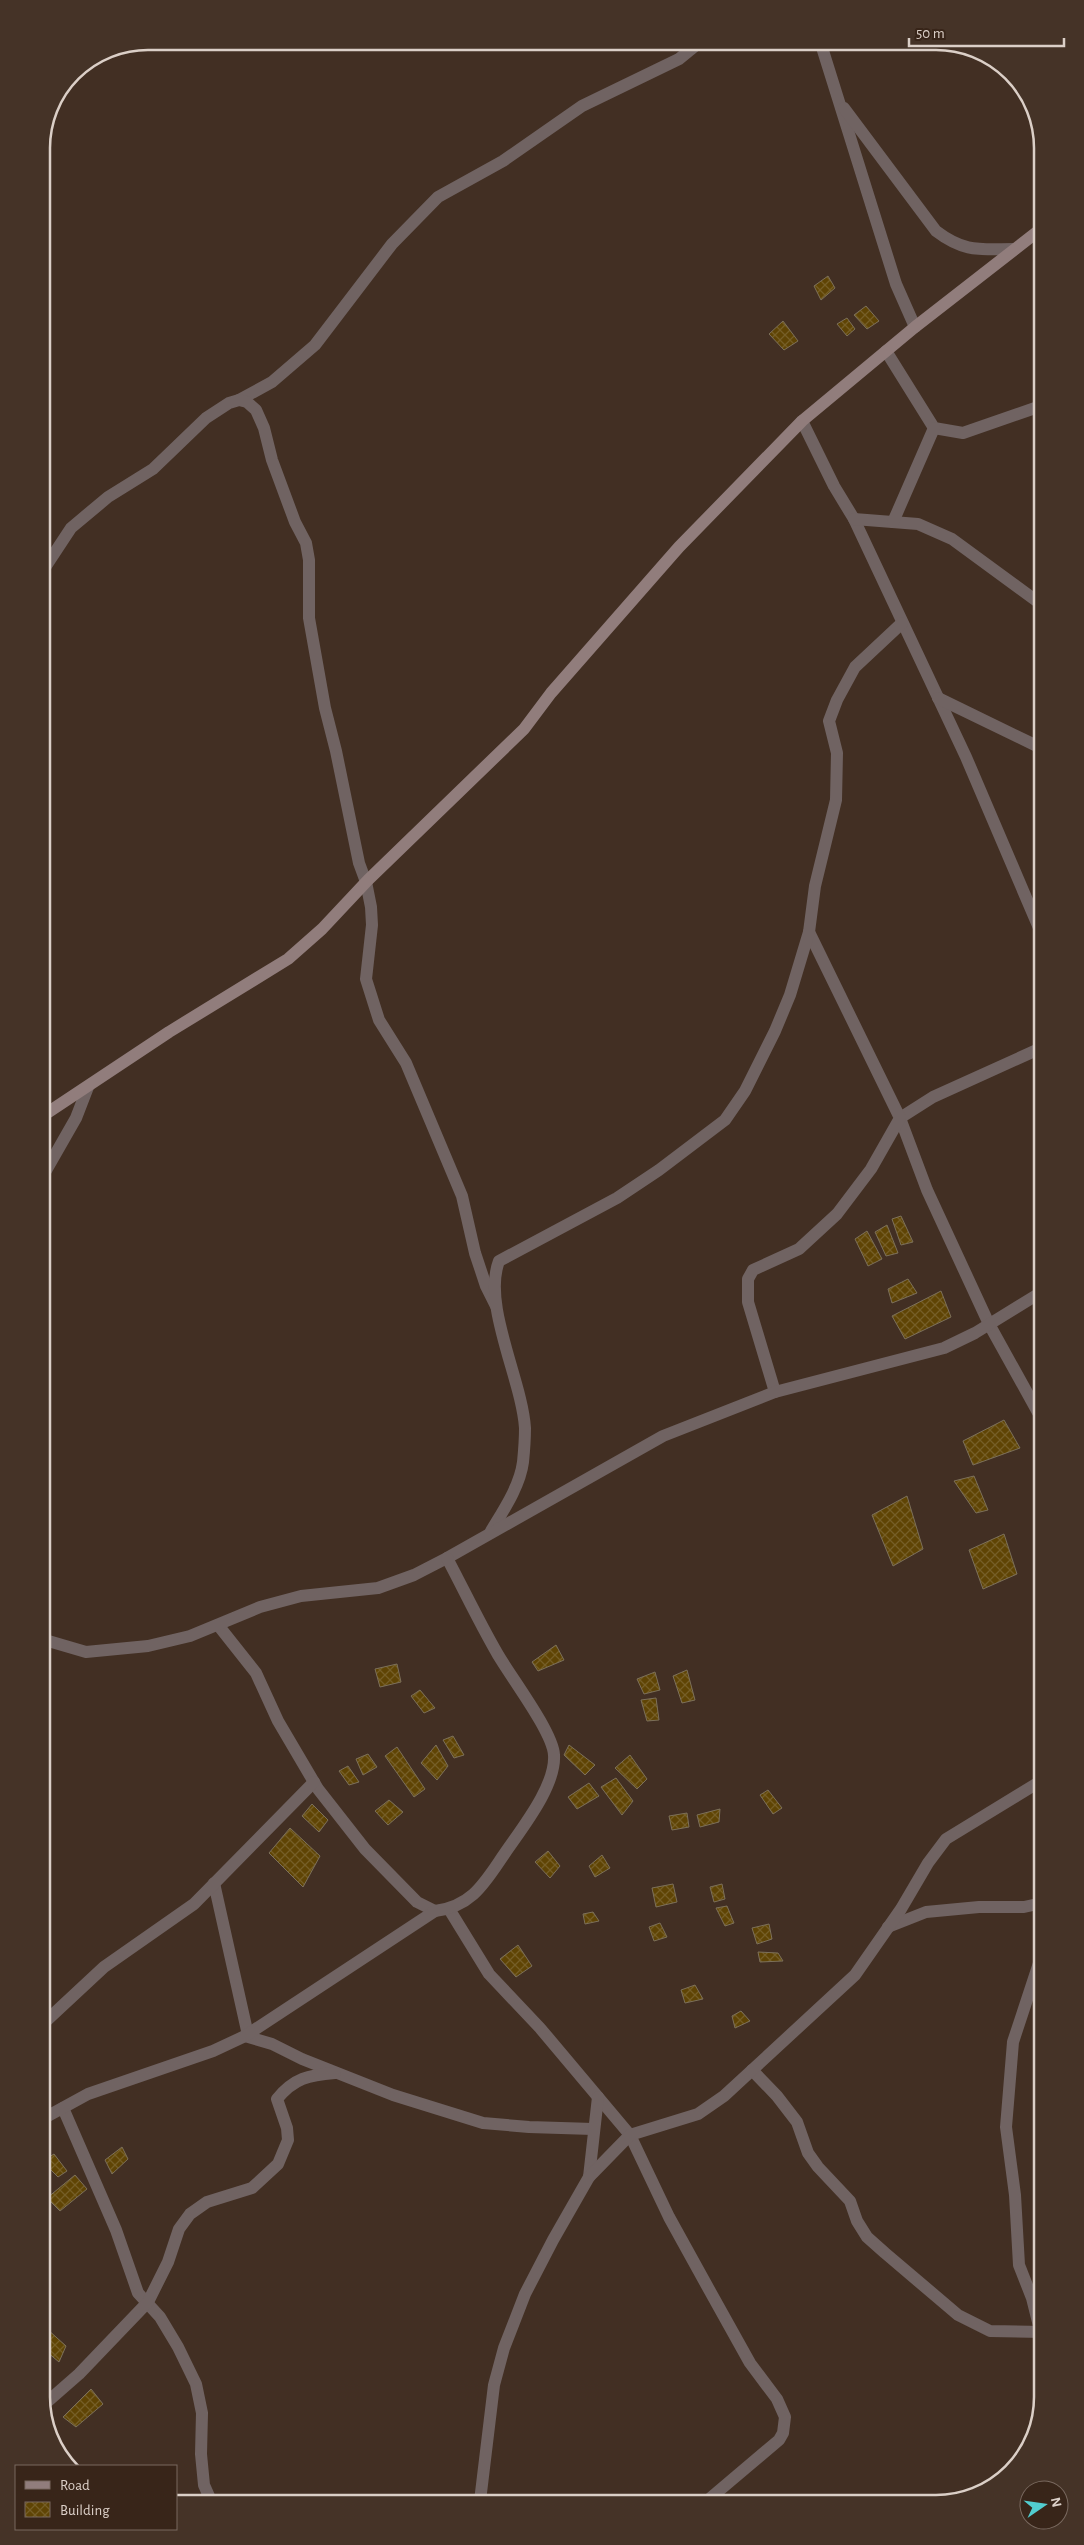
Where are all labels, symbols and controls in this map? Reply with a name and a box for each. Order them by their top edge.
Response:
scale bar [909,15,1064,47]
text: 50 m [916,26,945,41]
legend [15,2465,178,2530]
text: Road [60,2478,90,2493]
north arrow [1019,2480,1069,2530]
text: N [1048,2496,1064,2509]
text: Building [60,2503,110,2518]

